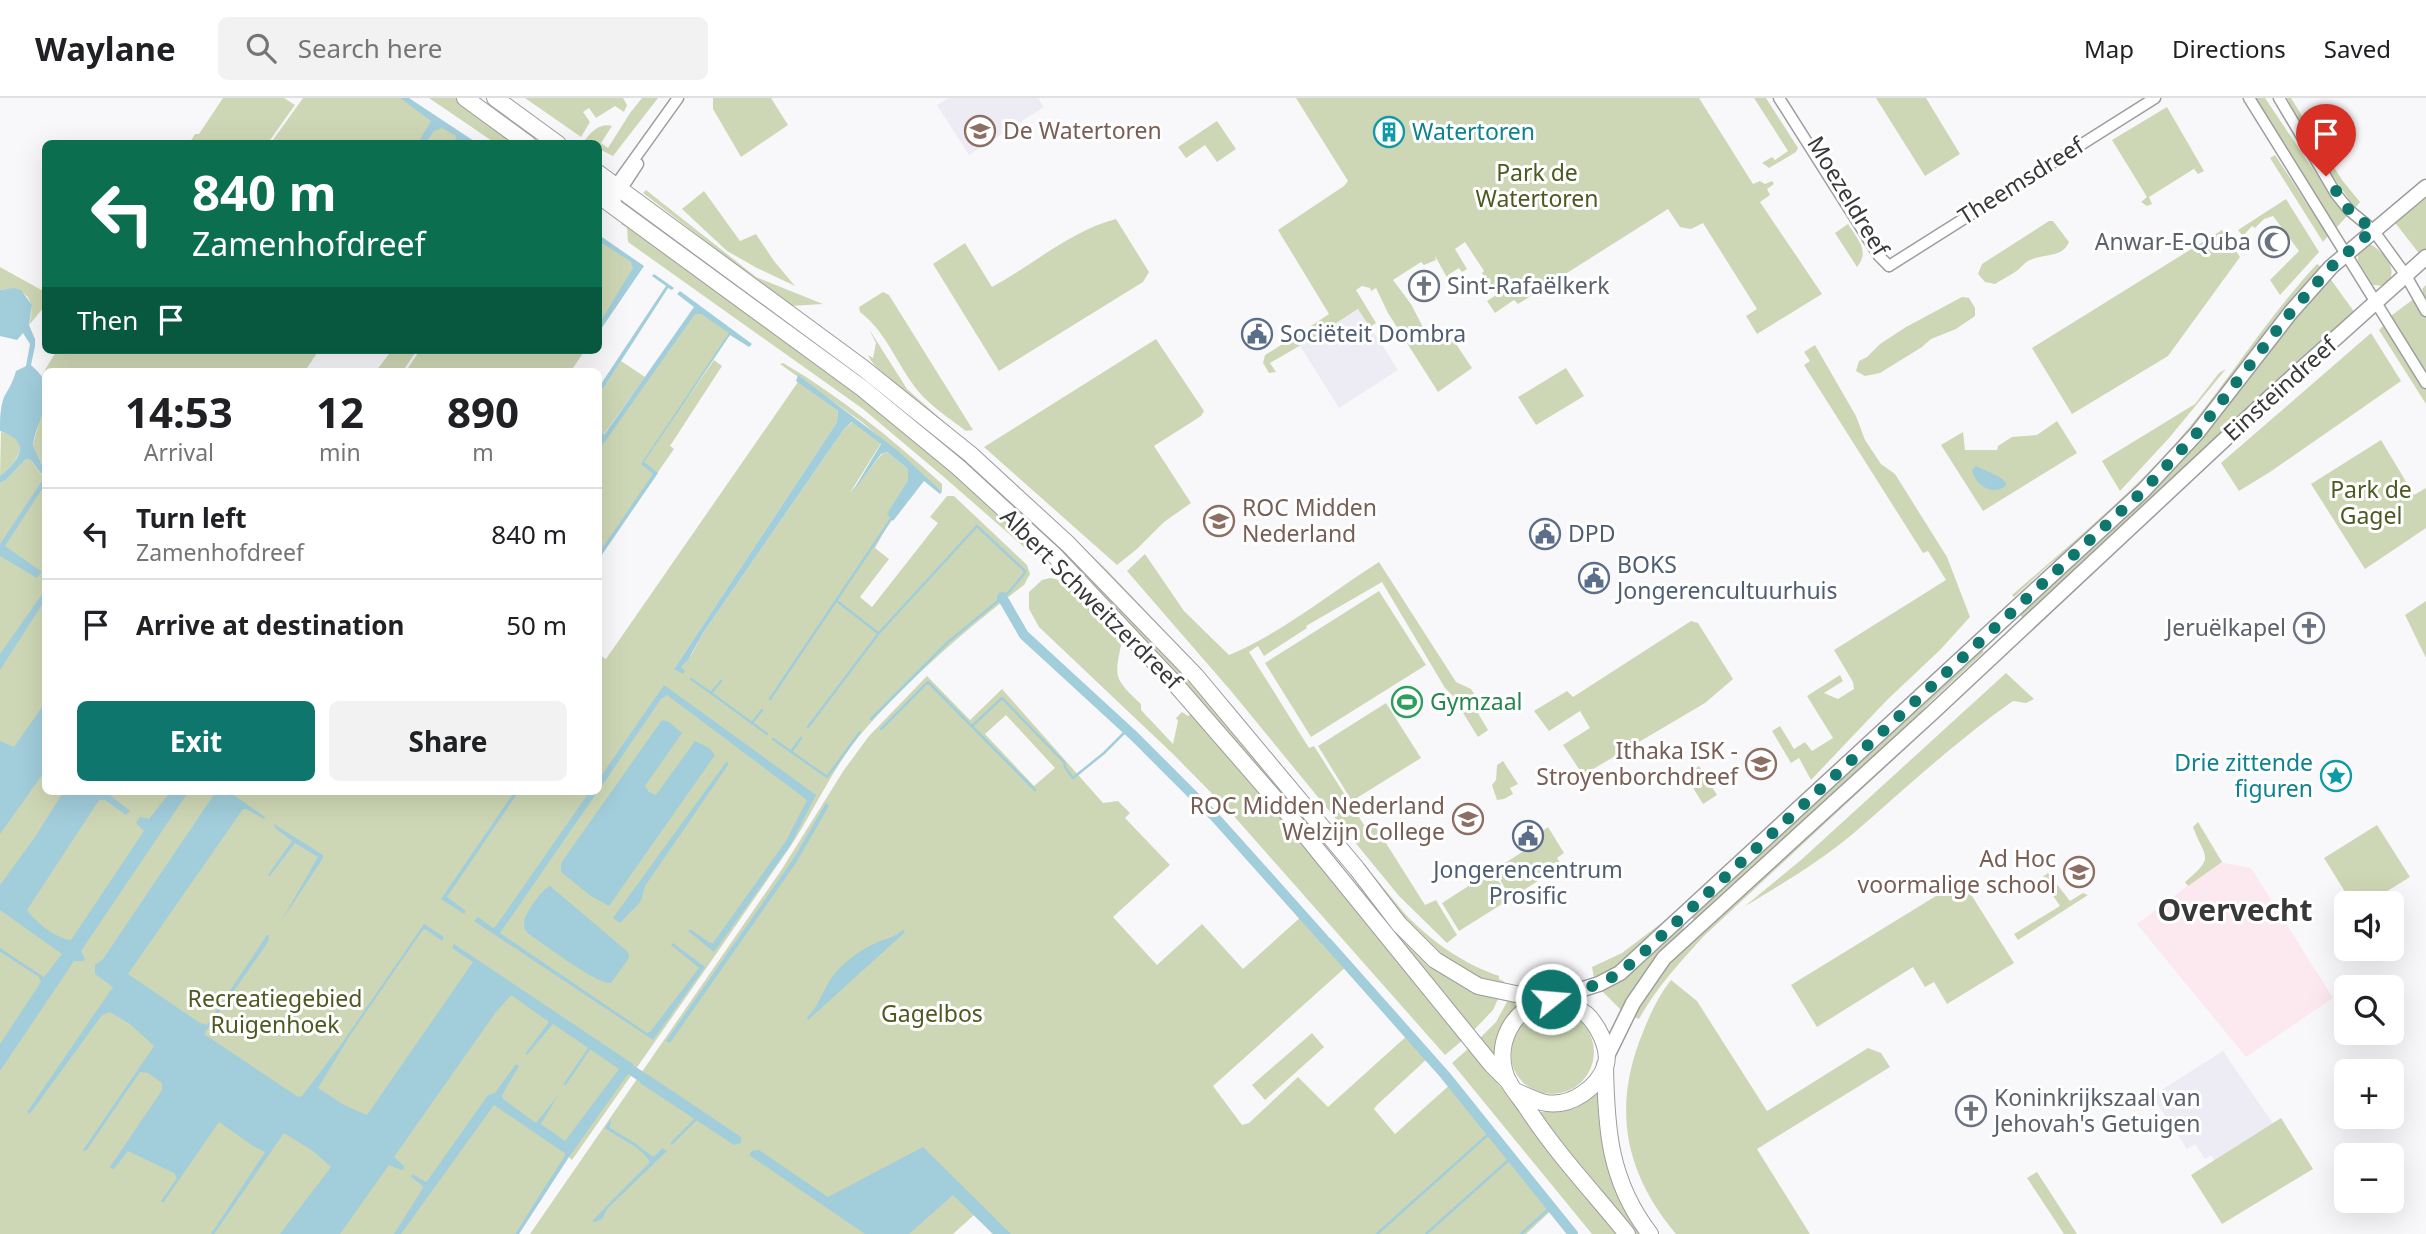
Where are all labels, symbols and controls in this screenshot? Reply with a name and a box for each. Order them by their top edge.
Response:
search box [218,17,708,80]
text: Waylane [35,26,176,71]
icon: search [242,29,280,67]
text: Search here [298,30,442,66]
text: Map [2084,32,2134,65]
text: Directions [2172,32,2286,65]
text: Saved [2324,32,2391,65]
pin [2296,104,2356,176]
school or university icon: De Watertoren [963,114,997,148]
place label: De Watertoren [1003,114,1162,146]
building icon: Watertoren [1372,115,1406,149]
place label: Watertoren [1412,115,1535,147]
icon: arrive [2307,115,2345,153]
street label: Theemsdreef [1952,128,2090,231]
street label: Moezeldreef [1801,130,1898,262]
park label: Park de Watertoren [1475,156,1599,214]
text: 840 m [192,159,337,225]
icon: left [77,168,168,259]
text: Zamenhofdreef [192,222,426,265]
place label: Anwar-E-Quba [2095,225,2251,257]
mosque icon: Anwar-E-Quba [2257,225,2291,259]
church icon: Sint-Rafaëlkerk [1407,269,1441,303]
place label: Sint-Rafaëlkerk [1447,269,1610,301]
icon: arrive [152,301,190,339]
text: Then [77,302,138,338]
public building icon: Sociëteit Dombra [1240,317,1274,351]
place label: Sociëteit Dombra [1280,317,1466,349]
street label: Einsteindreef [2216,328,2344,448]
text: 14:53 [125,383,233,440]
text: 12 [316,383,364,440]
text: 890 [447,383,519,440]
text: Arrival [144,436,214,468]
text: min [319,436,361,468]
text: m [472,436,494,468]
park label: Park de Gagel [2330,473,2412,531]
place label: ROC Midden Nederland [1242,491,1377,549]
text: Turn left [136,500,247,536]
street label: Albert Schweitzerdreef [994,501,1190,697]
school or university icon: ROC Midden Nederland [1202,504,1236,538]
icon: left [77,515,115,553]
text: 840 m [491,516,567,552]
public building icon: DPD [1528,517,1562,551]
place label: DPD [1568,517,1616,549]
text: Zamenhofdreef [136,536,304,568]
place label: BOKS Jongerencultuurhuis [1615,548,1838,606]
public building icon: BOKS Jongerencultuurhuis [1577,561,1611,595]
icon: arrive [77,606,115,644]
text: Arrive at destination [136,607,405,643]
text: 50 m [506,607,567,643]
place label: Jeruëlkapel [2164,611,2286,643]
church icon: Jeruëlkapel [2292,611,2326,645]
sports icon: Gymzaal [1390,685,1424,719]
place label: Gymzaal [1430,685,1523,717]
button: Exit [77,701,315,781]
button: Share [329,701,567,781]
place label: Ithaka ISK - Stroyenborchdreef [1536,734,1739,792]
place label: Drie zittende figuren [2174,746,2313,804]
school or university icon: Ithaka ISK - Stroyenborchdreef [1744,747,1778,781]
place icon: Drie zittende figuren [2319,759,2353,793]
place label: ROC Midden Nederland Welzijn College [1190,789,1445,847]
school or university icon: ROC Midden Nederland Welzijn College [1451,802,1485,836]
public building icon: Jongerencentrum Prosific [1511,819,1545,853]
place label: Ad Hoc voormalige school [1858,842,2056,900]
place label: Jongerencentrum Prosific [1431,853,1623,911]
school or university icon: Ad Hoc voormalige school [2062,855,2096,889]
district label: Overvecht [2157,889,2313,930]
map controls [2334,891,2404,1213]
button: sound [2334,891,2404,961]
position arrow [1514,962,1588,1036]
button: search [2334,975,2404,1045]
park label: Recreatiegebied Ruigenhoek [188,982,362,1040]
park label: Gagelbos [881,997,983,1029]
button: + [2334,1059,2404,1129]
place label: Koninkrijkszaal van Jehovah's Getuigen [1992,1081,2201,1139]
church icon: Koninkrijkszaal van Jehovah's Getuigen [1954,1094,1988,1128]
button: − [2334,1143,2404,1213]

